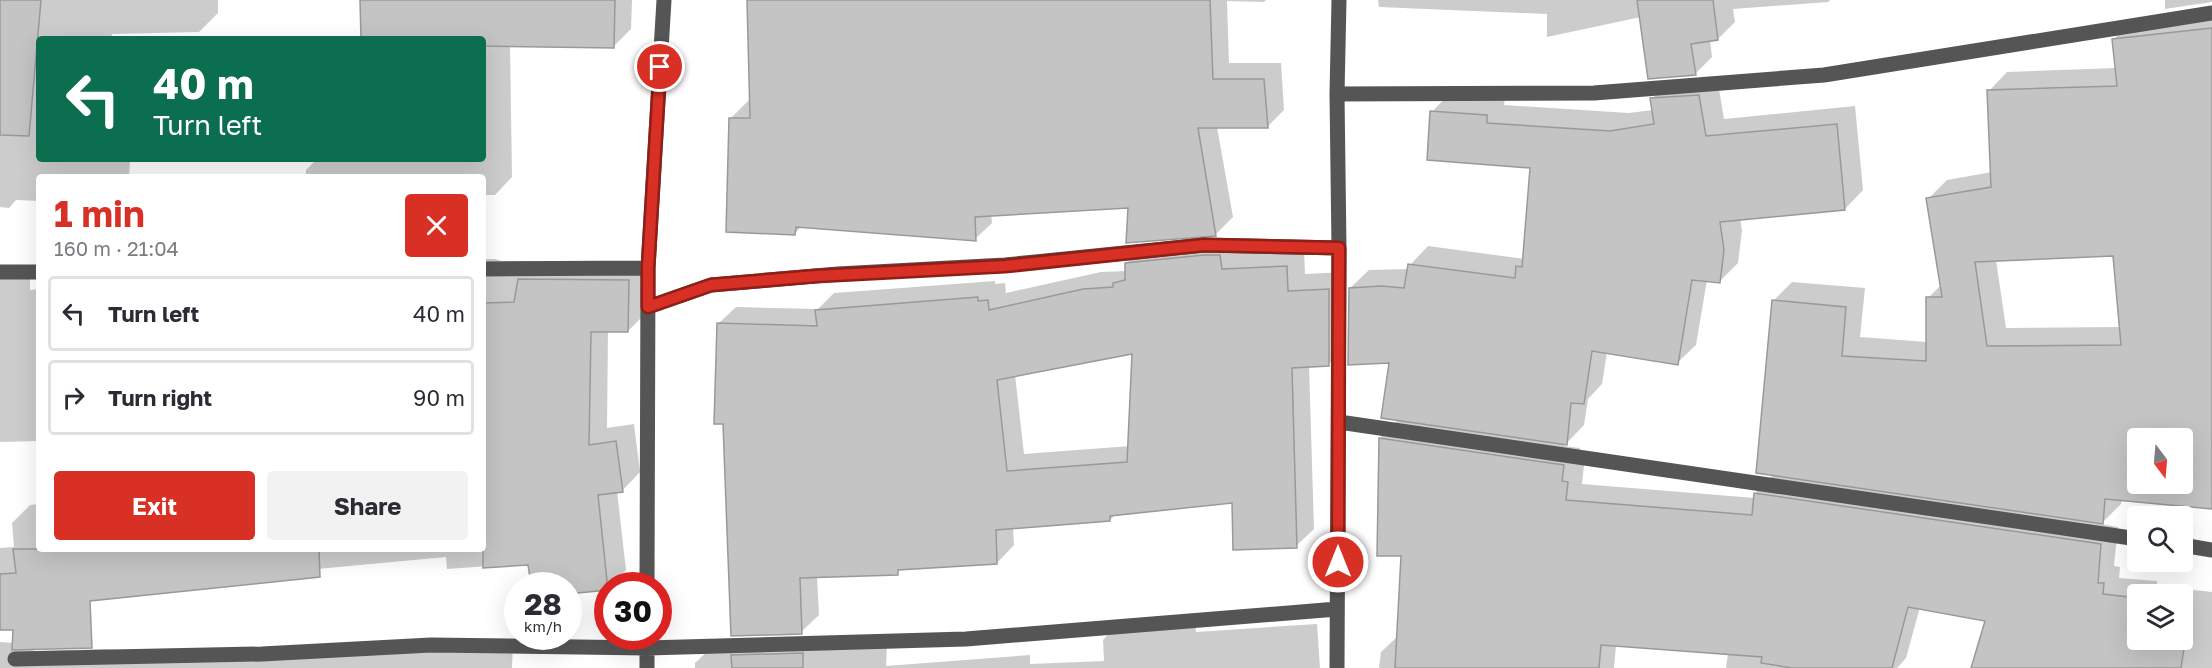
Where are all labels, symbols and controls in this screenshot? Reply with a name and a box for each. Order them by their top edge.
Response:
pin [634,41,685,92]
icon: arrive [643,50,676,83]
text: 40 m [153,58,254,108]
icon: left [54,60,132,138]
text: Turn left [153,109,262,141]
text: 1 min [54,192,145,235]
button: close [405,194,468,257]
text: 160 m · 21:04 [54,236,179,260]
icon: left [57,297,90,330]
text: Turn left [108,300,199,327]
text: 40 m [413,300,465,327]
icon: right [57,381,90,414]
text: Turn right [108,384,212,411]
text: 90 m [413,384,465,411]
north arrow [2127,428,2193,494]
map controls [2127,428,2193,650]
button: Exit [54,471,255,540]
button: Share [267,471,468,540]
button: search [2127,506,2193,572]
position arrow [1306,530,1370,594]
speed limit sign: 30 [594,572,672,650]
button: layers [2127,584,2193,650]
text: 28 [524,586,562,622]
text: km/h [524,617,562,635]

